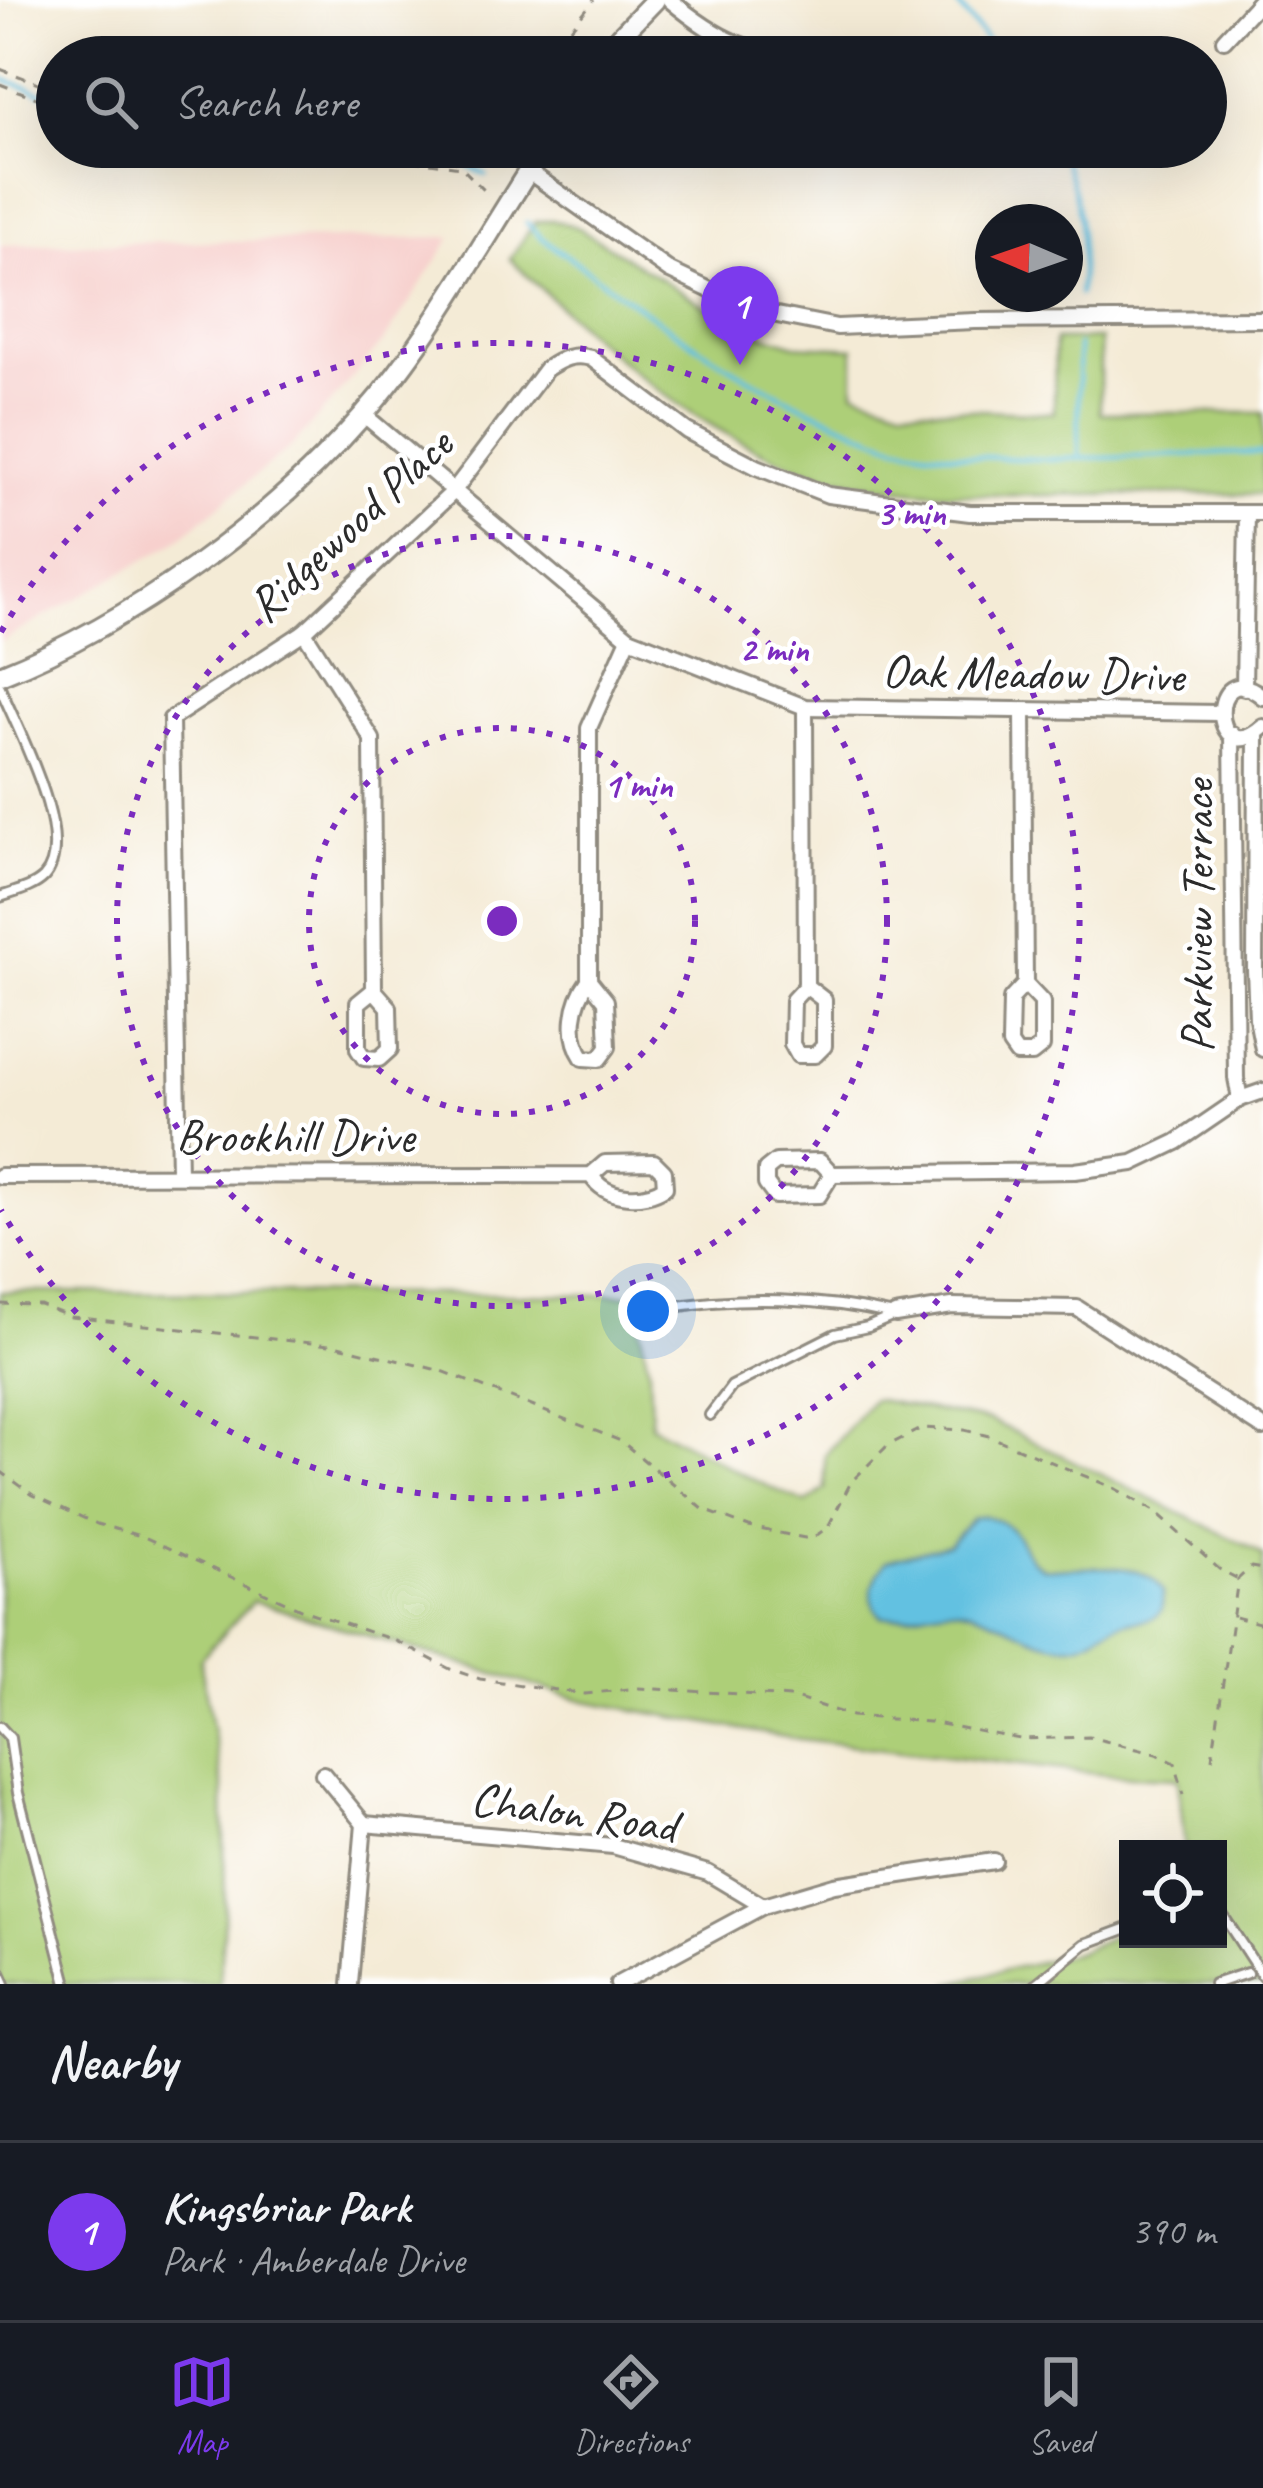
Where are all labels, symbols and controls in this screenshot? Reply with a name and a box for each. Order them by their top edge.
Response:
search box [36,36,1227,168]
icon: search [78,69,144,135]
text: Search here [174,74,357,131]
north arrow [975,204,1083,312]
pin: 1 [701,266,779,365]
street label: Ridgewood Place [235,412,467,635]
text: 3 min [877,490,947,536]
text: 2 min [740,626,810,672]
street label: Oak Meadow Drive [881,640,1188,706]
text: 1 min [604,762,674,808]
street label: Parkview Terrace [1167,776,1227,1052]
centre of rings [481,900,523,942]
street label: Brookhill Drive [176,1106,418,1166]
your location [618,1281,678,1341]
street label: Chalon Road [468,1768,687,1857]
map controls [1119,1840,1227,1948]
button: locate [1119,1840,1227,1948]
text: Nearby [48,2030,176,2094]
text: Kingsbriar Park [162,2179,410,2236]
text: 1 [78,2207,96,2256]
text: 390 m [1131,2207,1215,2256]
text: Park · Amberdale Drive [162,2236,465,2285]
tab: Map [169,2349,235,2463]
tab: Directions [574,2349,689,2463]
tab: Saved [1028,2349,1094,2463]

